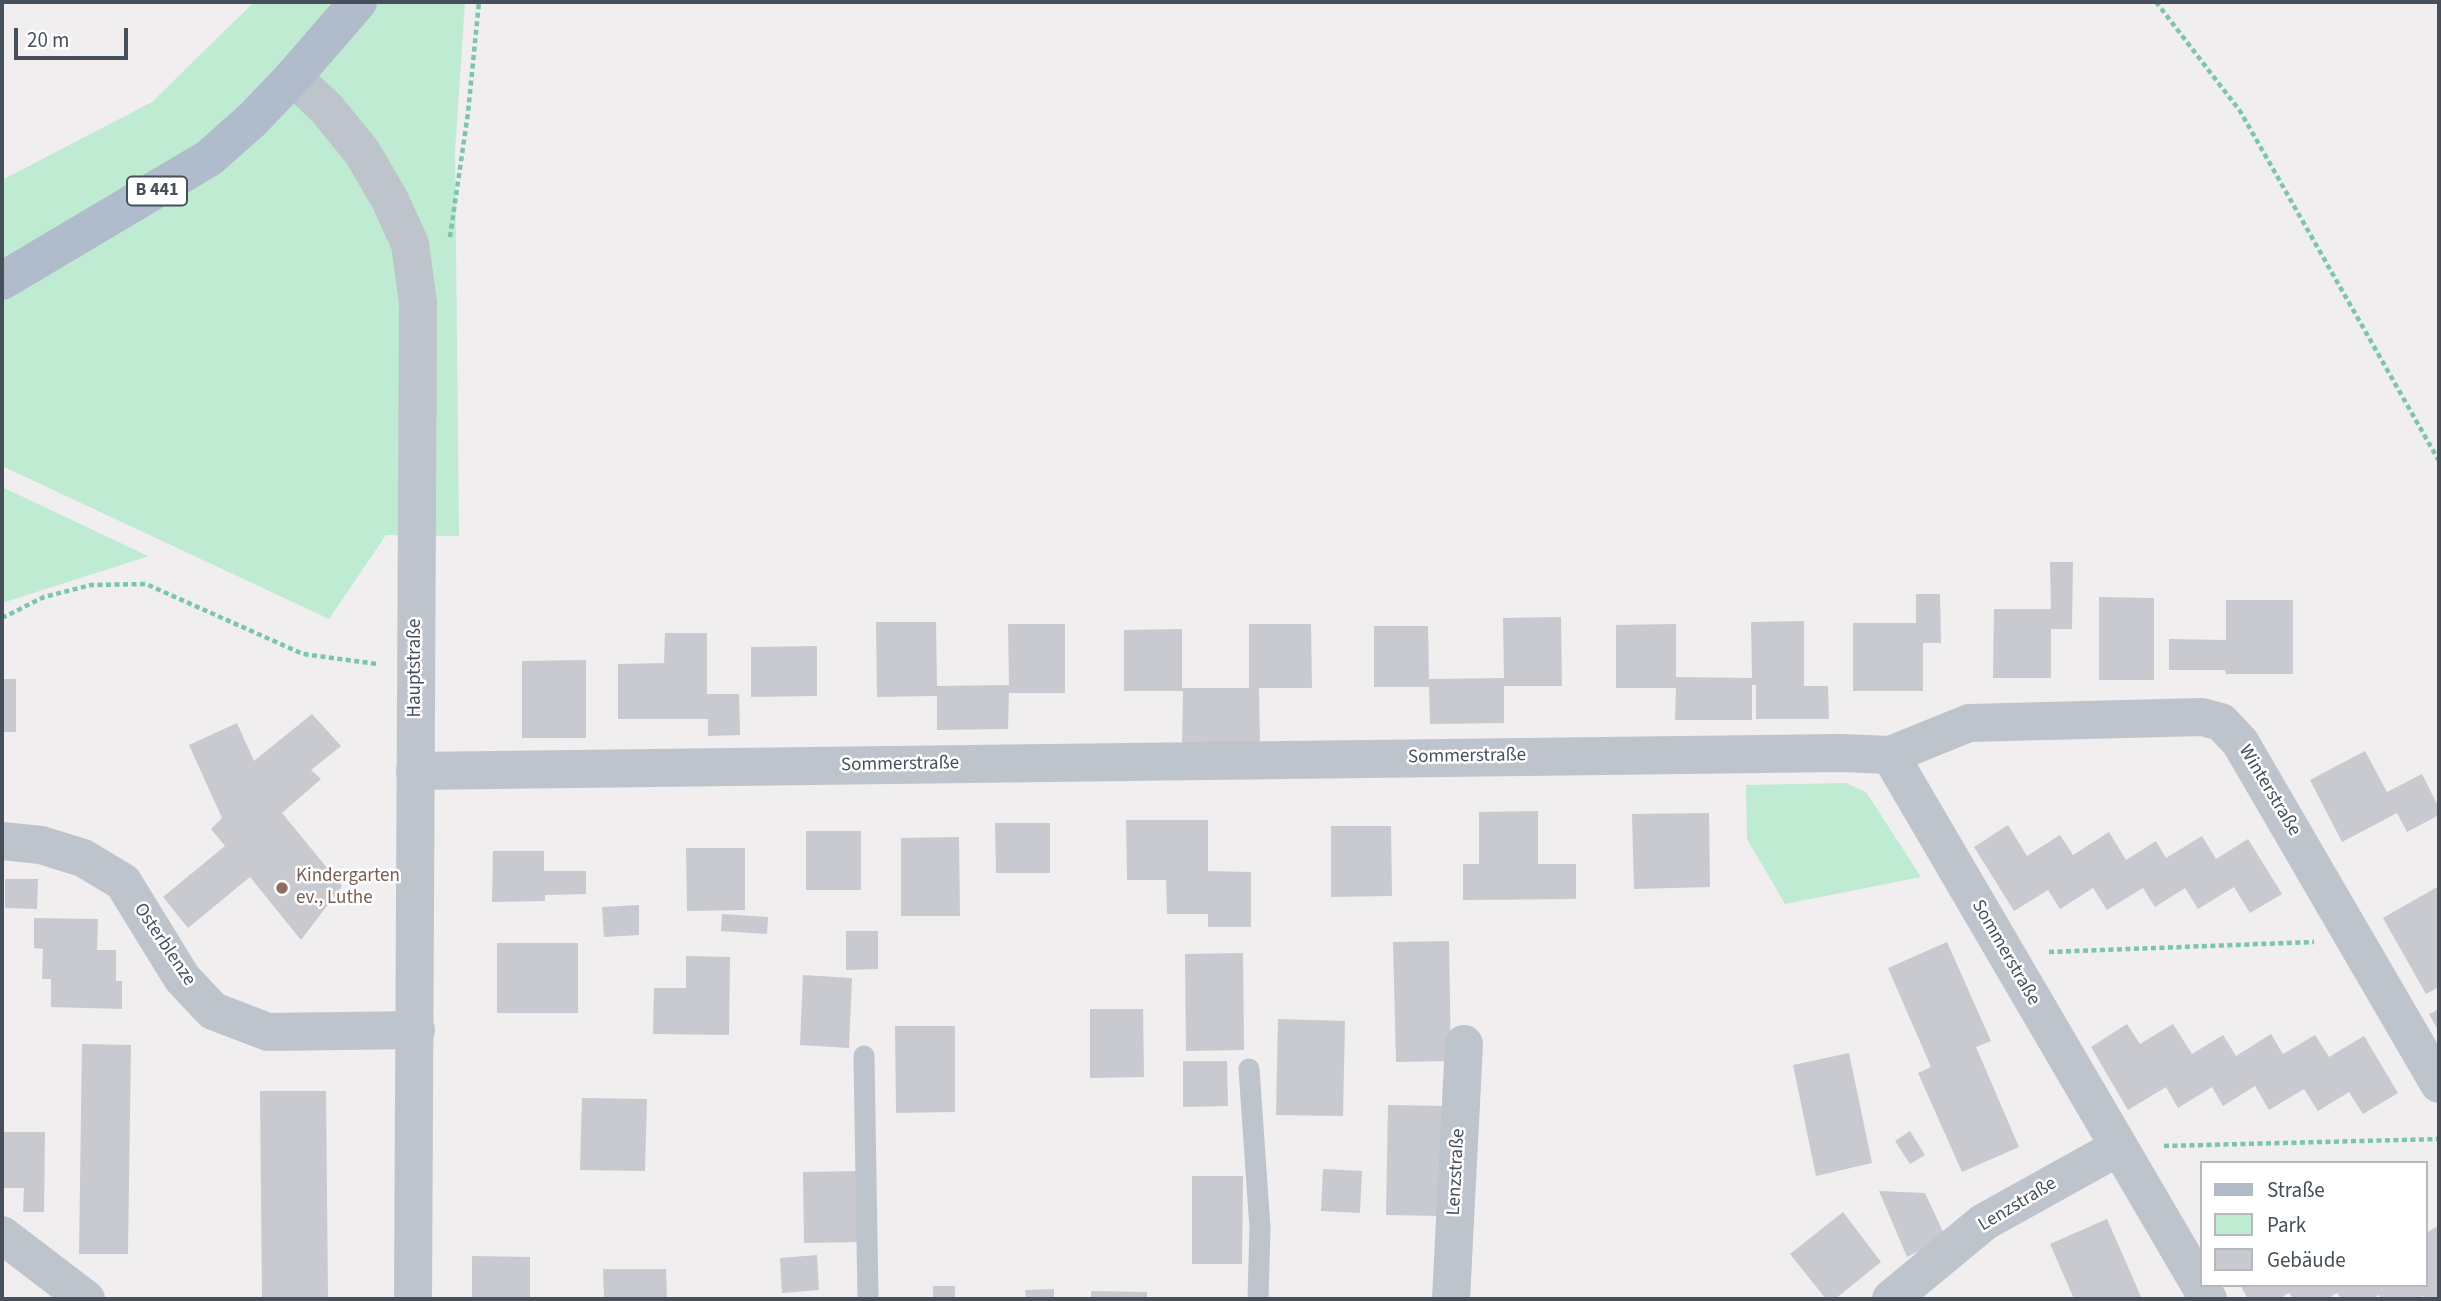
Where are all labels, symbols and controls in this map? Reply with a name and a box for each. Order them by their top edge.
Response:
scale bar [18,14,131,58]
text: 20 m [27,25,69,55]
road number: B 441 [127,176,187,206]
street label: Hauptstraße [405,619,427,717]
street label: Winterstraße [2233,741,2305,841]
street label: Sommerstraße [1408,745,1526,769]
street label: Sommerstraße [841,753,959,777]
place label: Kindergarten ev., Luthe [296,866,400,910]
marker: Kindergarten ev., Luthe [274,880,290,896]
street label: Sommerstraße [1966,896,2044,1010]
street label: Osterblenze [128,899,200,991]
street label: Lenzstraße [1443,1128,1471,1216]
legend [2200,1161,2427,1287]
street label: Lenzstraße [1975,1173,2061,1237]
text: Straße [2267,1175,2325,1205]
text: Park [2267,1210,2306,1240]
text: Gebäude [2267,1245,2346,1275]

